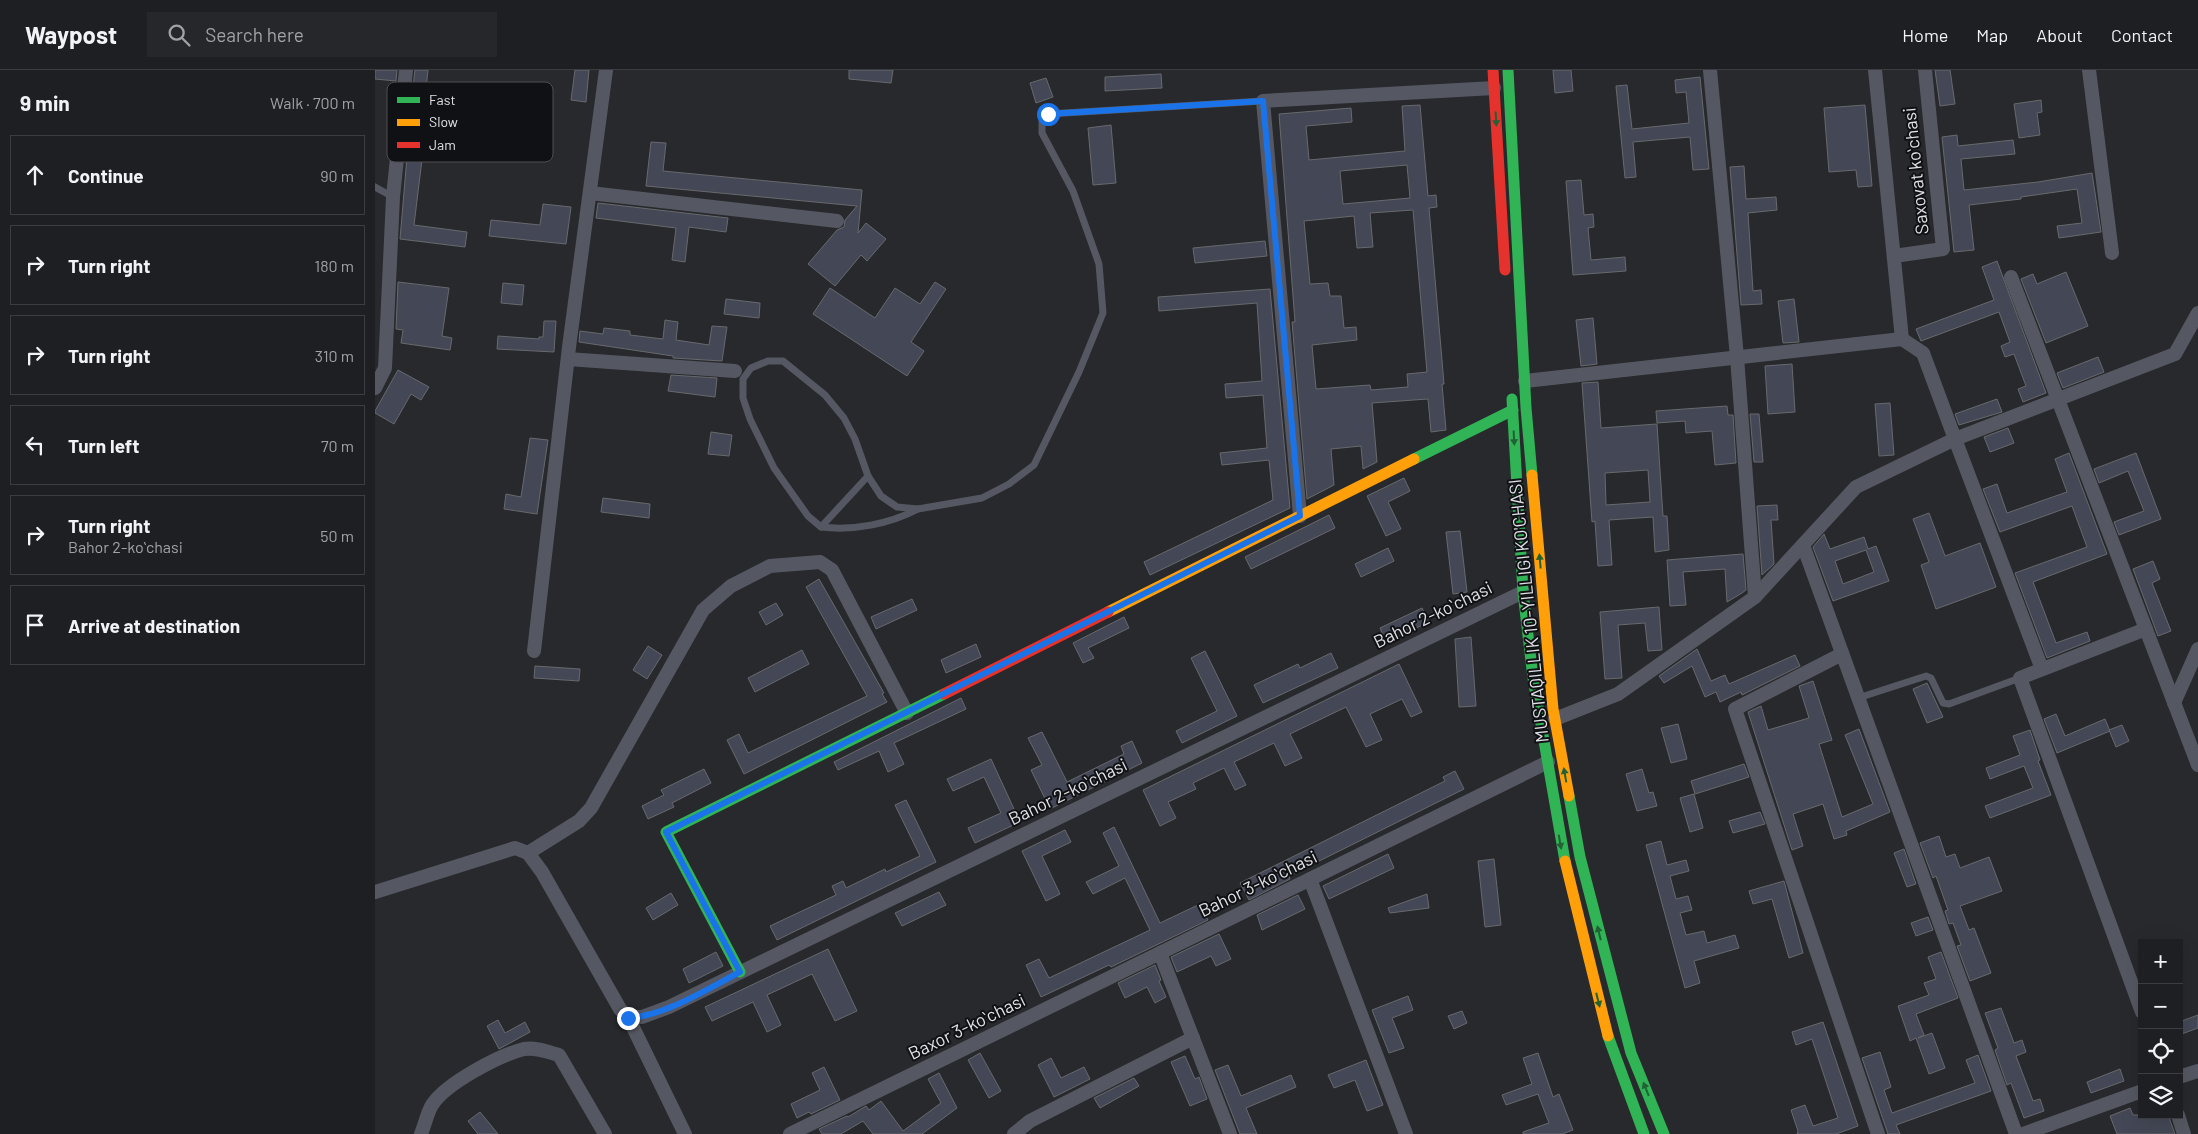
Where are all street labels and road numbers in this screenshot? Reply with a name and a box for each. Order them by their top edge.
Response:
street label: Saxovat koʻchasi [1897,107,1933,236]
street label: MUSTAQILLIK 10-YILLIGI KO'CHASI [1503,478,1553,744]
street label: Bahor 2-koʻchasi [1370,576,1495,652]
street label: Bahor 2-koʻchasi [1005,753,1130,829]
street label: Bahor 3-koʻchasi [1195,845,1320,921]
street label: Baxor 3-koʻchasi [904,988,1029,1064]

